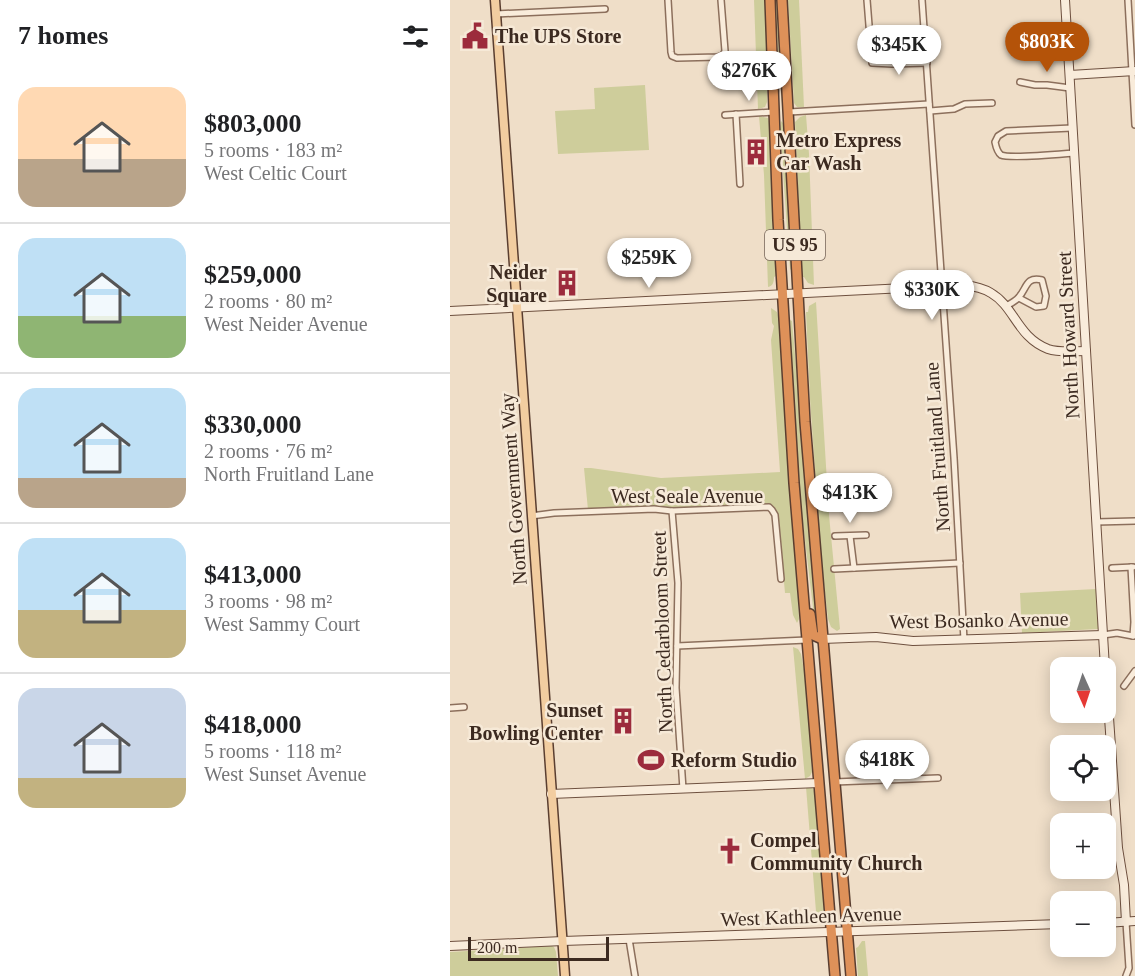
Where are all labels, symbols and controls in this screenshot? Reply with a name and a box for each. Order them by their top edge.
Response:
icon: filters [399,20,432,53]
text: 7 homes [18,21,108,50]
public building icon: The UPS Store [460,21,490,51]
pin: $803K [1005,22,1089,73]
place label: The UPS Store [495,25,621,47]
pin: $345K [857,25,941,76]
text: $803K [1019,30,1075,52]
text: $345K [871,33,927,55]
pin: $276K [707,51,791,102]
text: $276K [721,59,777,81]
text: $803,000 [204,109,302,138]
icon: home [66,111,138,183]
place label: Metro Express Car Wash [776,129,902,174]
building icon: Metro Express Car Wash [741,137,771,167]
text: 5 rooms · 183 m² [204,139,342,161]
text: West Celtic Court [204,162,347,184]
road number: US 95 [765,230,825,260]
pin: $259K [607,238,691,289]
text: $259K [621,246,677,268]
street label: North Howard Street [1053,250,1083,419]
text: $259,000 [204,260,302,289]
place label: Neider Square [486,261,547,307]
icon: home [66,262,138,334]
building icon: Neider Square [552,268,582,298]
pin: $330K [890,270,974,321]
text: $330K [904,278,960,300]
text: 2 rooms · 80 m² [204,290,332,312]
text: West Neider Avenue [204,313,368,335]
street label: North Fruitland Lane [920,361,954,533]
street label: North Government Way [495,392,532,586]
text: $330,000 [204,410,302,439]
icon: home [66,412,138,484]
text: 2 rooms · 76 m² [204,440,332,462]
text: North Fruitland Lane [204,463,374,485]
pin: $413K [808,473,892,524]
text: $413K [822,481,878,503]
street label: West Seale Avenue [611,485,763,507]
street label: North Cedarbloom Street [647,530,677,733]
text: $413,000 [204,560,302,589]
icon: home [66,562,138,634]
text: 3 rooms · 98 m² [204,590,332,612]
street label: West Bosanko Avenue [889,607,1069,633]
text: West Sammy Court [204,613,360,635]
north arrow [1050,657,1116,723]
map controls [1050,657,1116,957]
place label: Sunset Bowling Center [469,699,603,745]
building icon: Sunset Bowling Center [608,706,638,736]
text: $418,000 [204,710,302,739]
icon: home [66,712,138,784]
button: locate [1050,735,1116,801]
text: 5 rooms · 118 m² [204,740,341,762]
pin: $418K [845,740,929,791]
sports icon: Reform Studio [636,745,666,775]
text: $418K [859,748,915,770]
place label: Reform Studio [671,749,797,771]
text: West Sunset Avenue [204,763,366,785]
button: + [1050,813,1116,879]
place label: Compel Community Church [750,829,922,875]
church icon: Compel Community Church [715,836,745,866]
button: − [1050,891,1116,957]
street label: West Kathleen Avenue [720,902,902,930]
scale bar [468,934,609,962]
text: 200 m [477,939,517,956]

